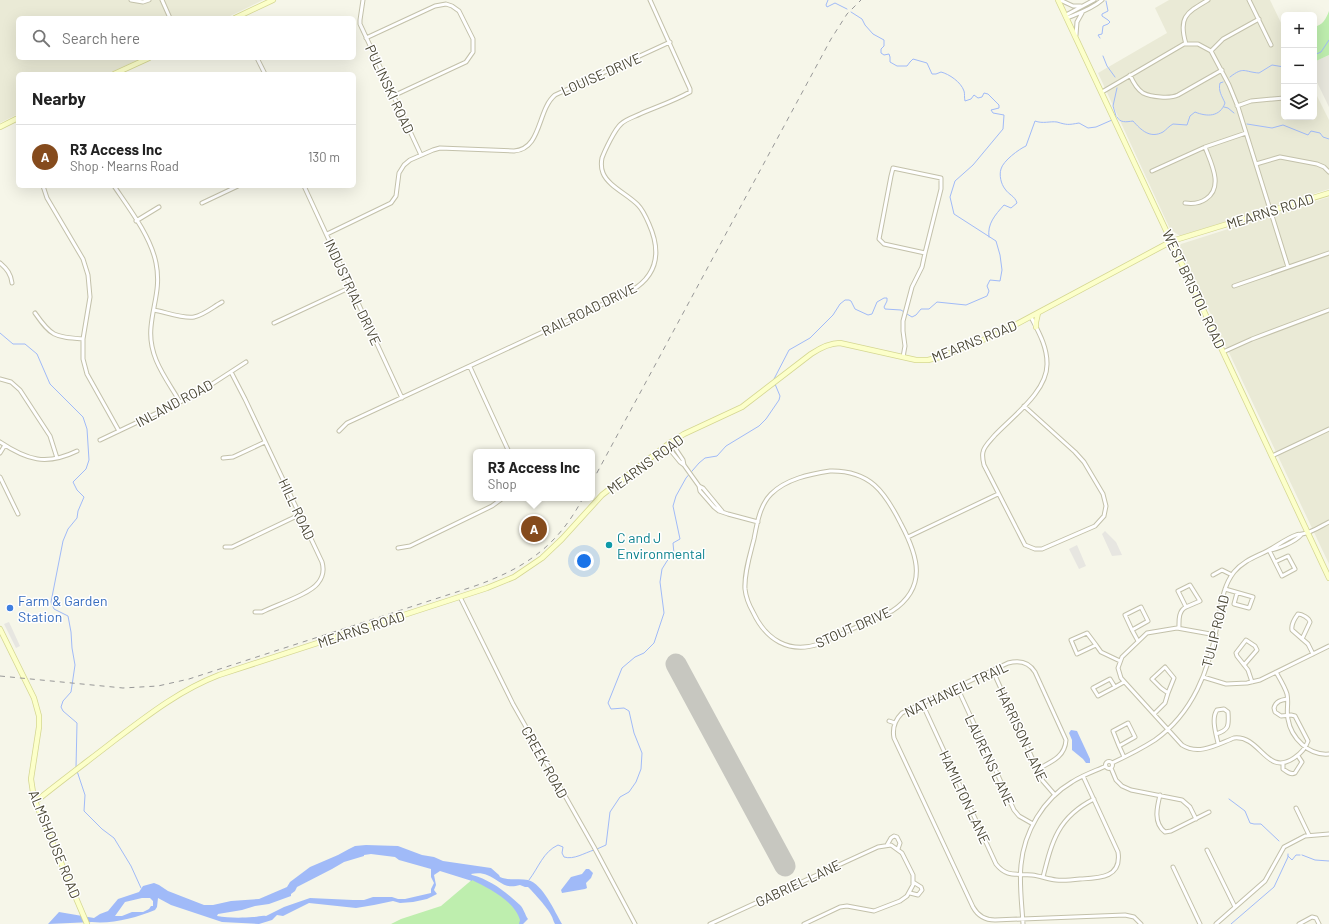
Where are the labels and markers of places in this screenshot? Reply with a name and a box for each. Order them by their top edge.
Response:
pin: A [521,514,547,544]
place label: C and J Environmental [617,529,705,562]
marker: C and J Environmental [604,540,614,550]
place label: Farm & Garden Station [18,592,107,625]
marker: Farm & Garden Station [5,603,15,613]

